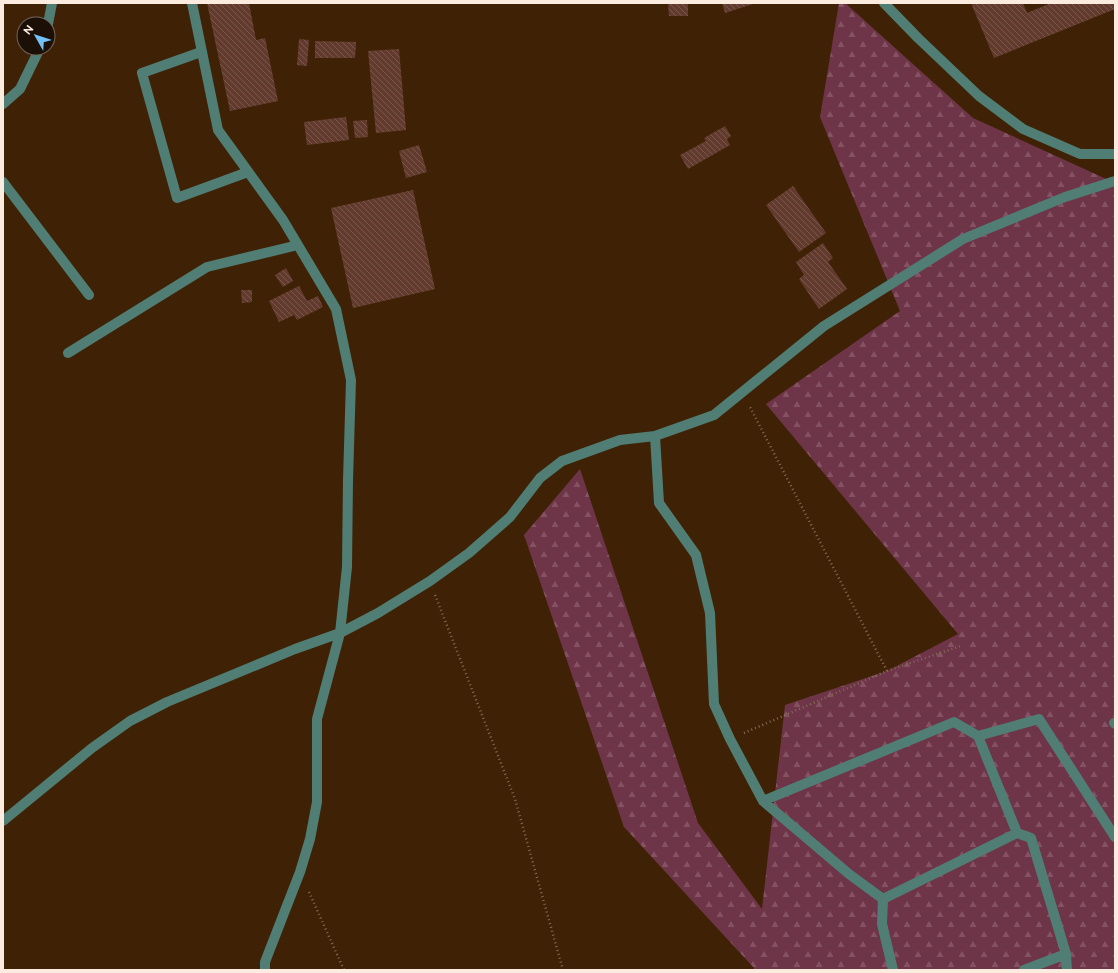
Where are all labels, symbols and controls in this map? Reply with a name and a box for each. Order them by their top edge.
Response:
north arrow [16,16,56,56]
text: N [21,23,36,37]

